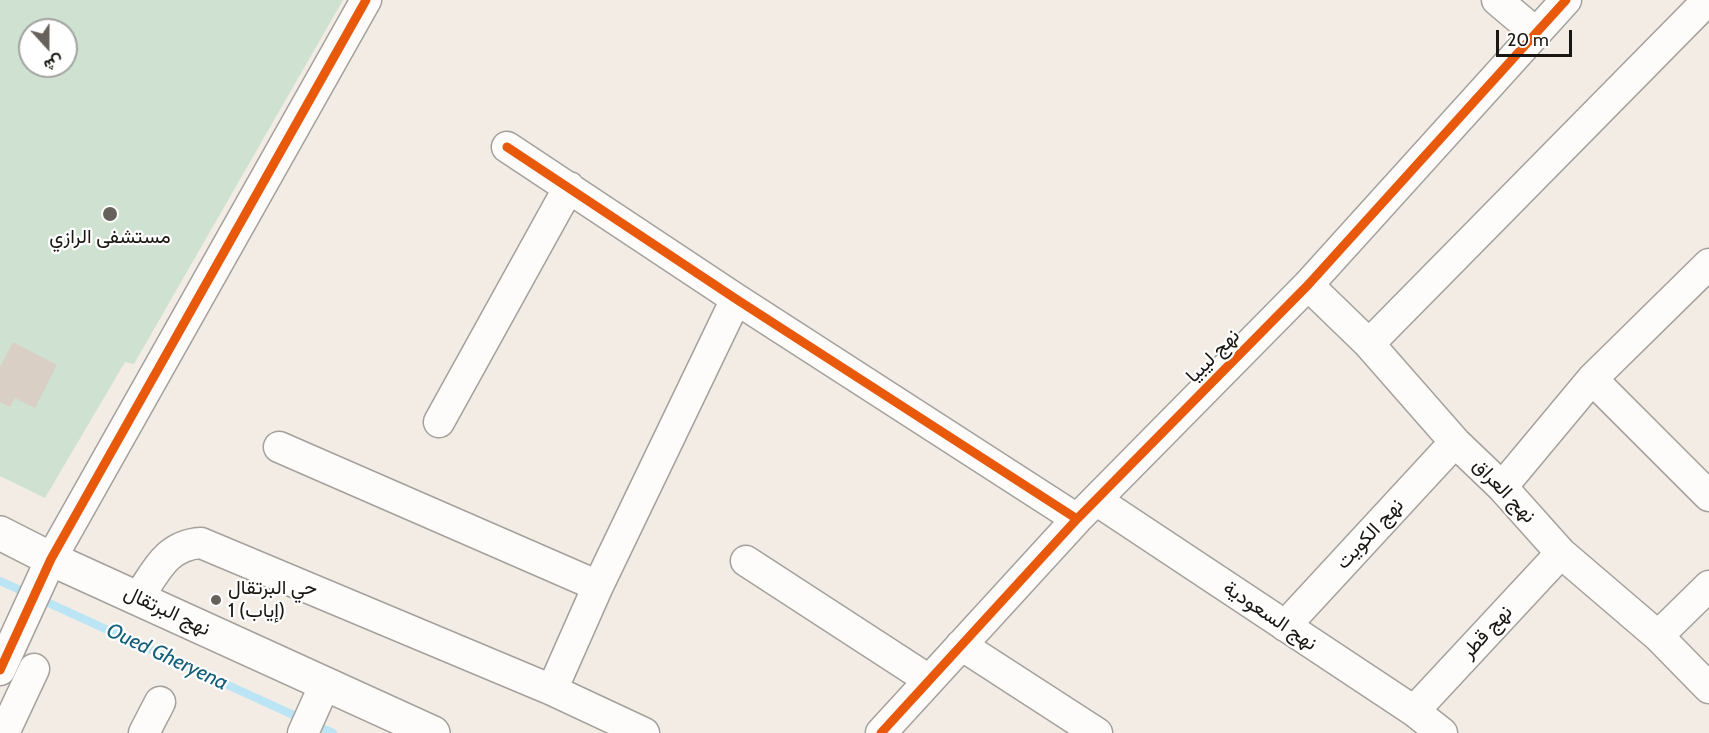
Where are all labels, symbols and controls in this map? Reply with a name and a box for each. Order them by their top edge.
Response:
north arrow [18,18,78,78]
scale bar [1499,18,1576,56]
text: 20 m [1507,29,1549,51]
text: ش [42,51,66,76]
marker: مستشفى الرازي [101,205,119,223]
place label: مستشفى الرازي [49,225,171,249]
street label: نهج ليبيا [1181,324,1245,388]
street label: نهج العراق [1467,454,1541,528]
street label: نهج الكويت [1331,494,1409,574]
place label: حي البرتقال 1 (إياب) [228,576,317,623]
street label: نهج السعودية [1219,576,1321,656]
street label: نهج البرتقال [120,581,214,641]
marker: حي البرتقال 1 (إياب) [209,593,223,607]
street label: نهج قطر [1456,600,1518,664]
water label: Oued Gheryena [102,618,232,696]

